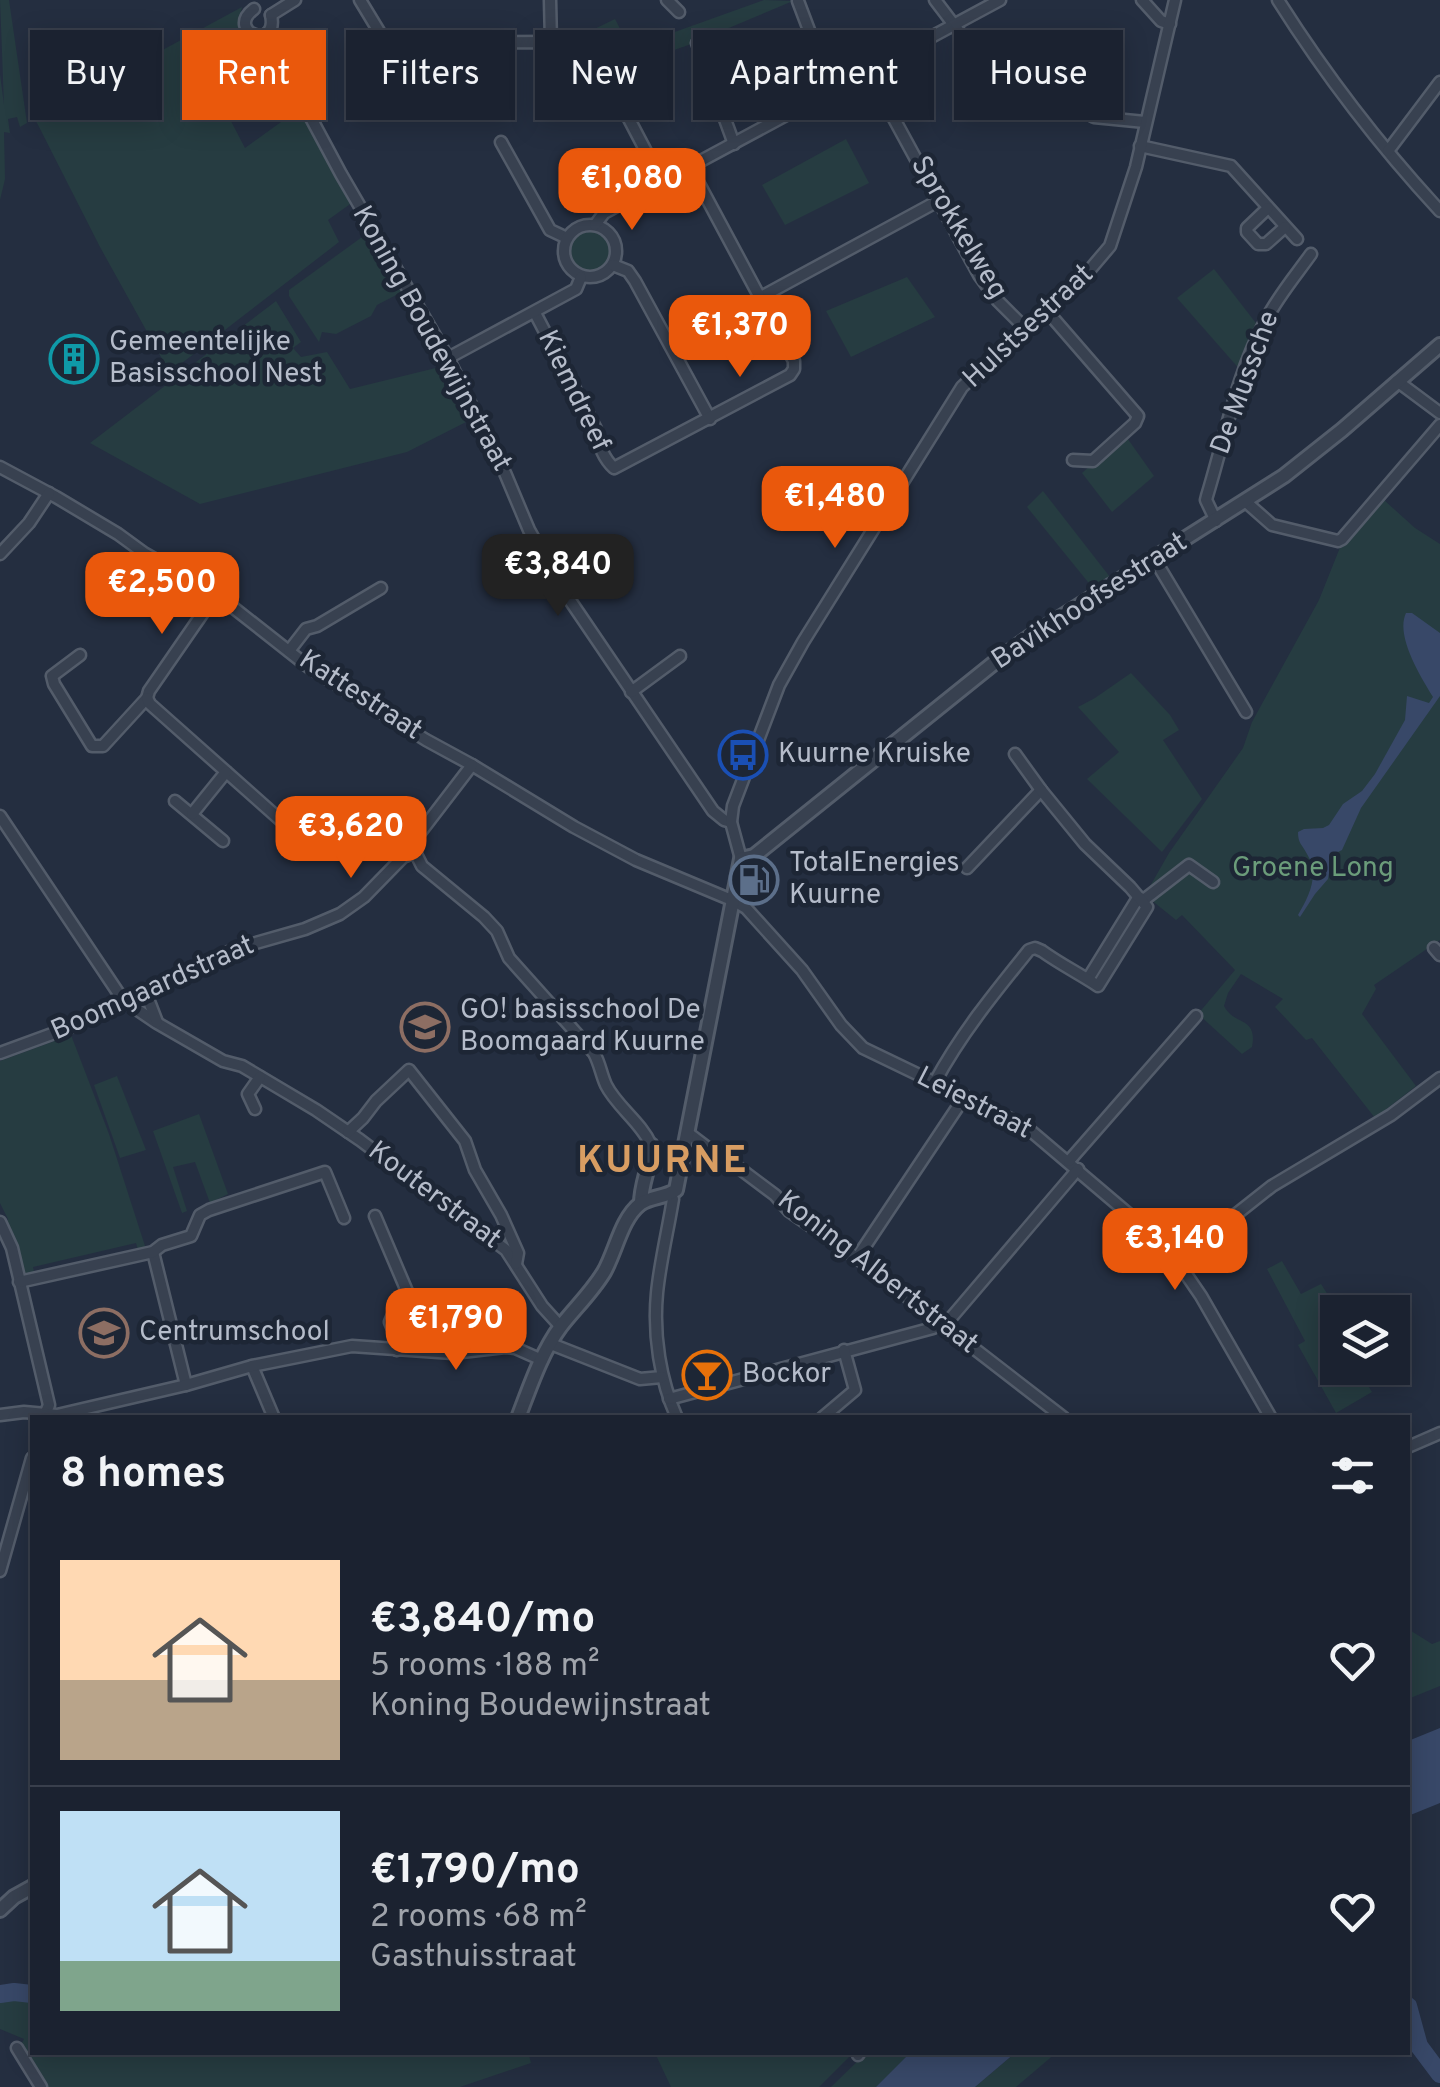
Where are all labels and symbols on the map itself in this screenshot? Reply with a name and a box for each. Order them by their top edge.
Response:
pin: €1,080 [551,148,713,233]
street label: Sprokkelweg [901,150,1015,306]
street label: Koning Boudewijnstraat [343,200,519,478]
street label: Hulstsestraat [956,257,1102,397]
pin: €1,370 [659,295,821,380]
street label: De Mussche [1203,306,1289,460]
place label: Gemeentelijke Basisschool Nest [109,325,322,393]
street label: Kiemdreef [528,325,618,457]
building icon: Gemeentelijke Basisschool Nest [48,333,100,385]
pin: €1,480 [754,466,916,551]
street label: Bavikhoofsestraat [985,525,1195,679]
pin: €3,840 [477,534,639,619]
pin: €2,500 [81,552,243,637]
street label: Kattestraat [291,643,429,749]
bus stop icon: Kuurne Kruiske [717,729,769,781]
place label: Kuurne Kruiske [778,737,971,773]
pin: €3,620 [270,796,432,881]
place label: TotalEnergies Kuurne [789,846,960,914]
park label: Groene Long [1232,851,1394,887]
fuel station icon: TotalEnergies Kuurne [728,854,780,906]
street label: Boomgaardstraat [46,928,260,1050]
place label: GO! basisschool De Boomgaard Kuurne [460,993,705,1061]
school or university icon: GO! basisschool De Boomgaard Kuurne [399,1001,451,1053]
street label: Leiestraat [910,1060,1038,1148]
street label: Kouterstraat [360,1134,508,1258]
district label: KUURNE [577,1138,749,1187]
street label: Koning Albertstraat [769,1183,985,1363]
pin: €3,140 [1094,1208,1256,1293]
pin: €1,790 [375,1288,537,1373]
school or university icon: Centrumschool [78,1307,130,1359]
place label: Centrumschool [139,1315,330,1351]
bar icon: Bockor [681,1349,733,1401]
place label: Bockor [742,1357,831,1393]

